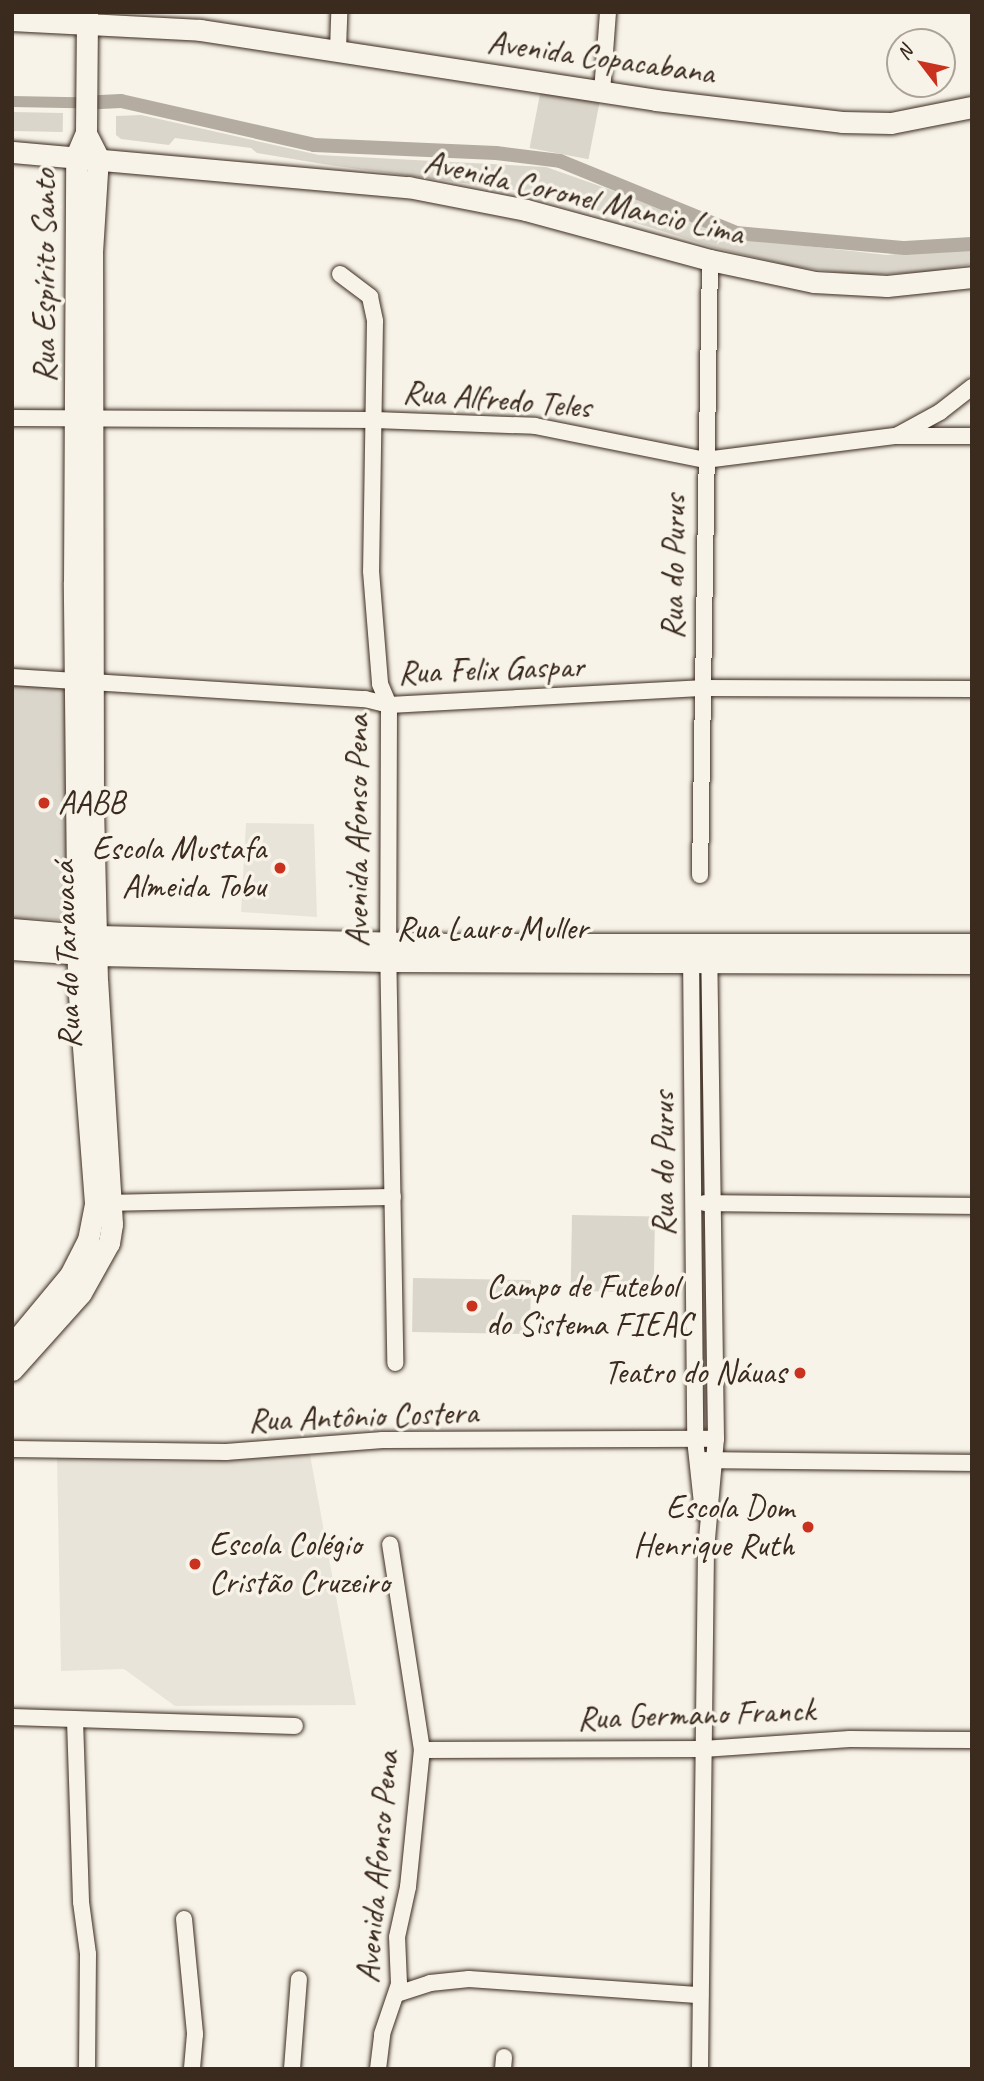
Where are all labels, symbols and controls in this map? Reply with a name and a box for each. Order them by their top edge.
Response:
street label: Avenida Copacabana [485,22,717,94]
north arrow [886,28,956,98]
text: N [892,42,918,64]
street label: Avenida Coronel Mancio Lima [421,142,747,254]
street label: Rua Espírito Santo [25,169,65,383]
street label: Rua Alfredo Teles [402,372,592,428]
street label: Rua do Purus [653,494,695,640]
street label: Rua Felix Gaspar [397,647,585,693]
street label: Avenida Afonso Pena [338,716,378,946]
place label: AABB [58,783,125,823]
marker: AABB [36,795,52,811]
place label: Escola Mustafa Almeida Tobu [93,829,266,907]
marker: Escola Mustafa Almeida Tobu [272,860,288,876]
street label: Rua do Tarauacá [44,861,90,1049]
street label: Rua Lauro Muller [396,909,588,949]
street label: Rua do Purus [644,1092,684,1236]
place label: Campo de Futebol do Sistema FIEAC [486,1267,692,1345]
marker: Campo de Futebol do Sistema FIEAC [464,1298,480,1314]
place label: Teatro do Náuas [604,1353,786,1393]
marker: Teatro do Náuas [792,1365,808,1381]
street label: Rua Antônio Costera [247,1393,479,1441]
place label: Escola Dom Henrique Ruth [634,1488,794,1566]
marker: Escola Dom Henrique Ruth [800,1519,816,1535]
place label: Escola Colégio Cristão Cruzeiro [209,1525,390,1603]
marker: Escola Colégio Cristão Cruzeiro [187,1556,203,1572]
street label: Rua Germano Franck [577,1691,815,1739]
street label: Avenida Afonso Pena [348,1750,408,1984]

